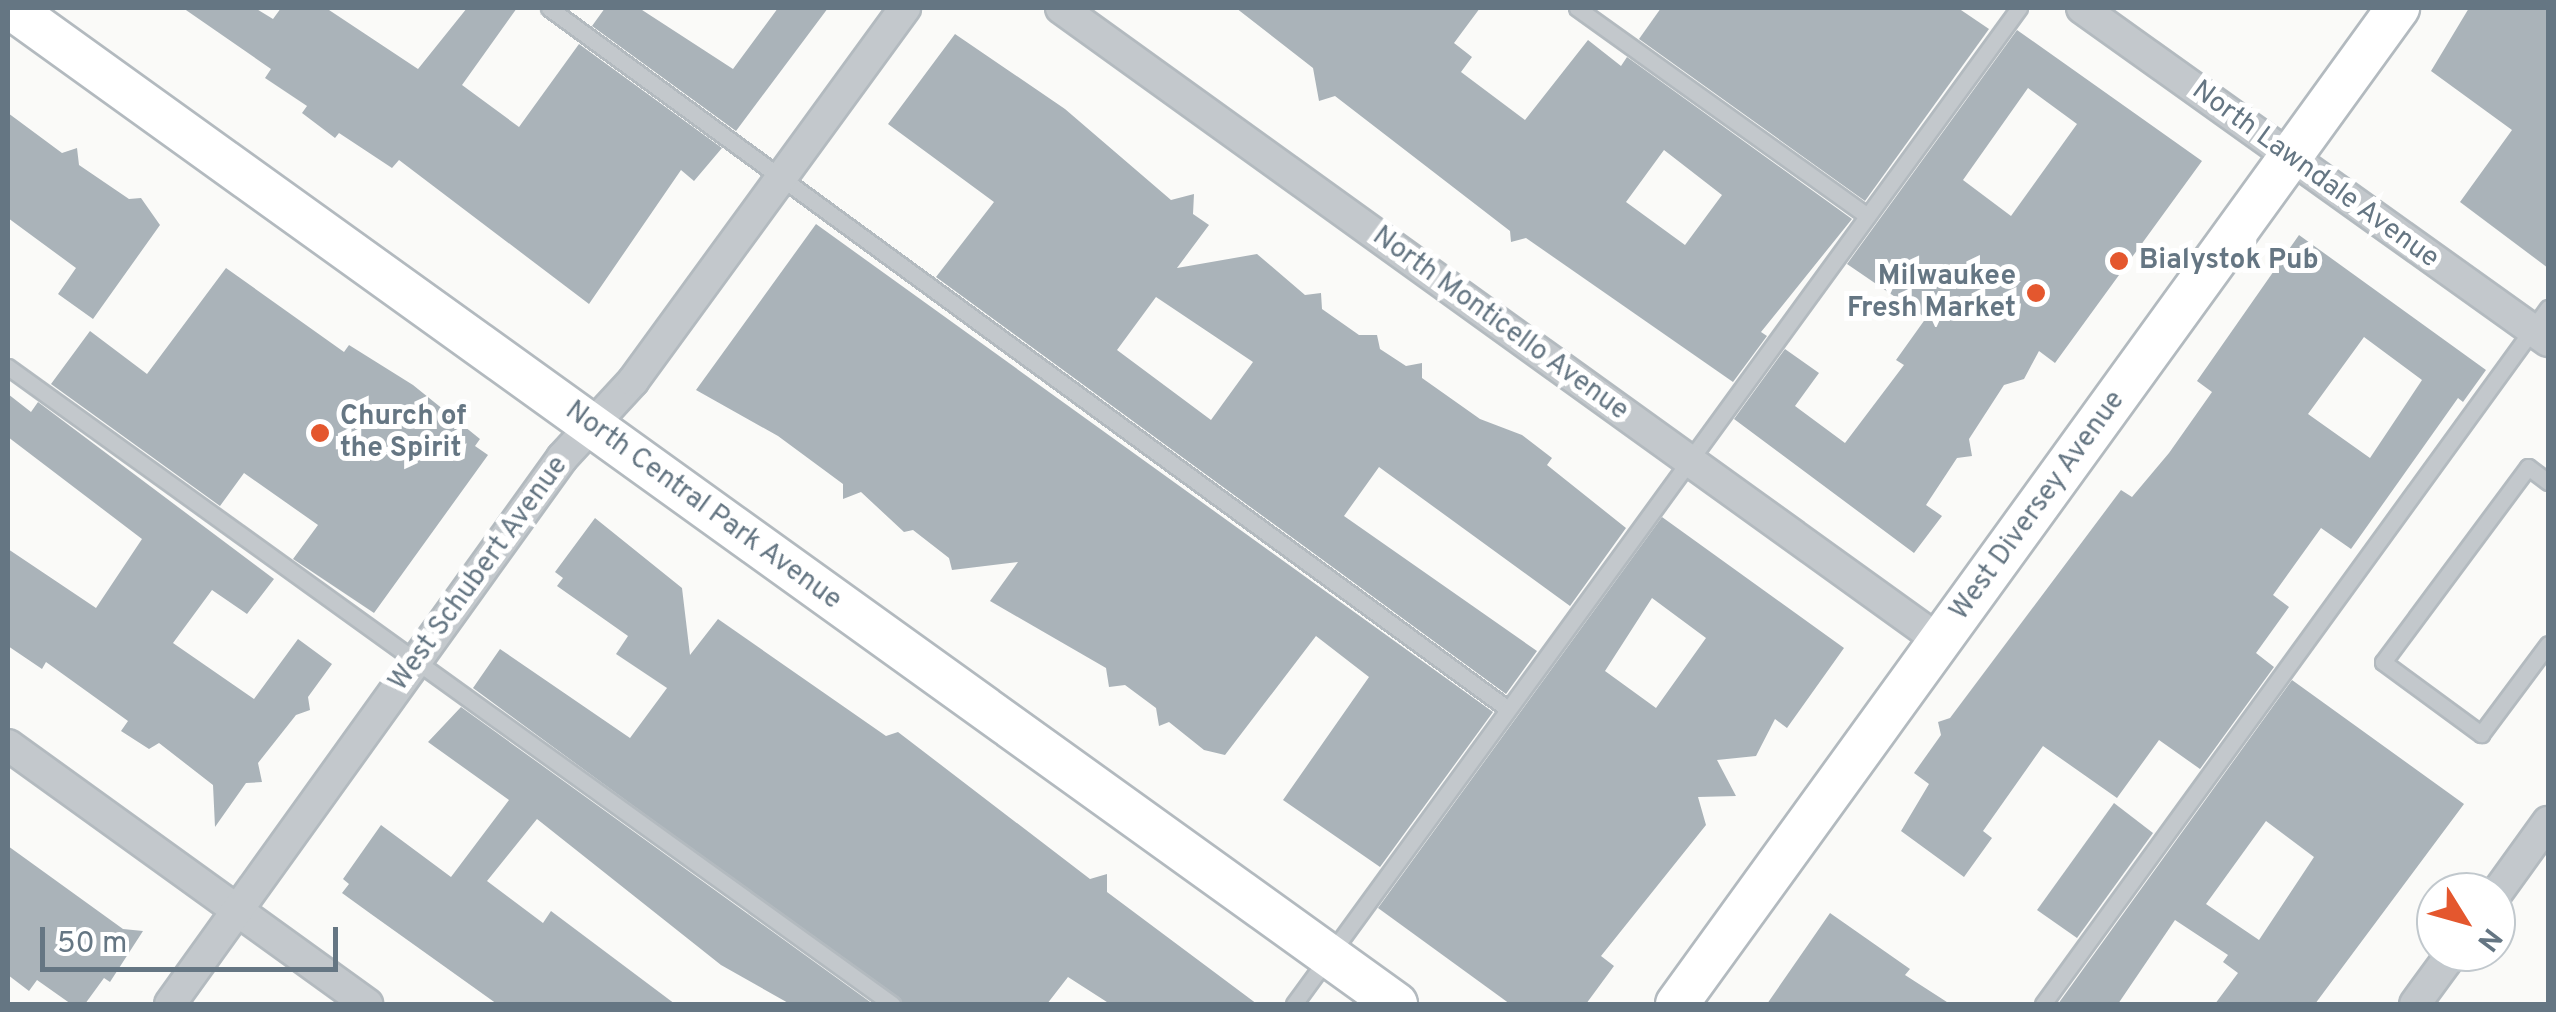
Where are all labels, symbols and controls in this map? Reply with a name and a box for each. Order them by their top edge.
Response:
street label: North Lawndale Avenue [2184,74,2446,276]
street label: North Monticello Avenue [1365,219,1635,429]
place label: Bialystok Pub [2139,244,2319,278]
marker: Bialystok Pub [2108,250,2130,272]
place label: Milwaukee Fresh Market [1847,260,2016,326]
marker: Milwaukee Fresh Market [2025,282,2047,304]
street label: West Diversey Avenue [1943,384,2133,628]
street label: North Central Park Avenue [558,394,848,618]
place label: Church of the Spirit [340,400,466,466]
marker: Church of the Spirit [309,422,331,444]
street label: West Schubert Avenue [382,450,576,698]
north arrow [2416,872,2516,972]
scale bar [45,907,342,969]
text: N [2468,920,2509,958]
text: 50 m [57,926,127,963]

